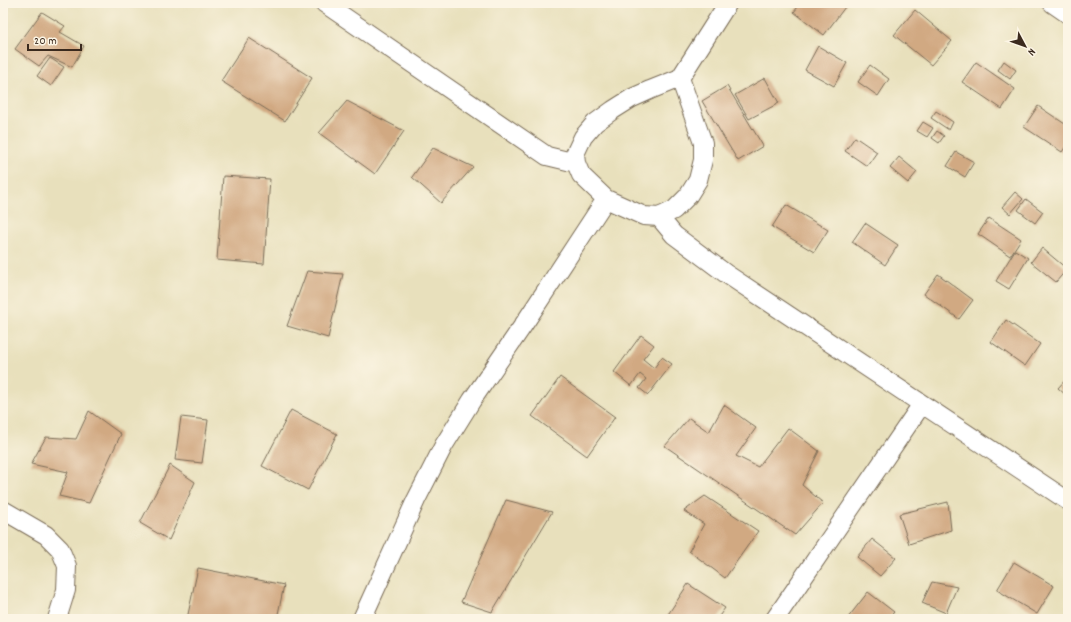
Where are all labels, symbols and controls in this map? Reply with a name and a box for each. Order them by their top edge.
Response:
scale bar [28,26,81,52]
north arrow [1005,26,1045,66]
text: 20 m [34,33,57,50]
text: N [1023,44,1039,59]

